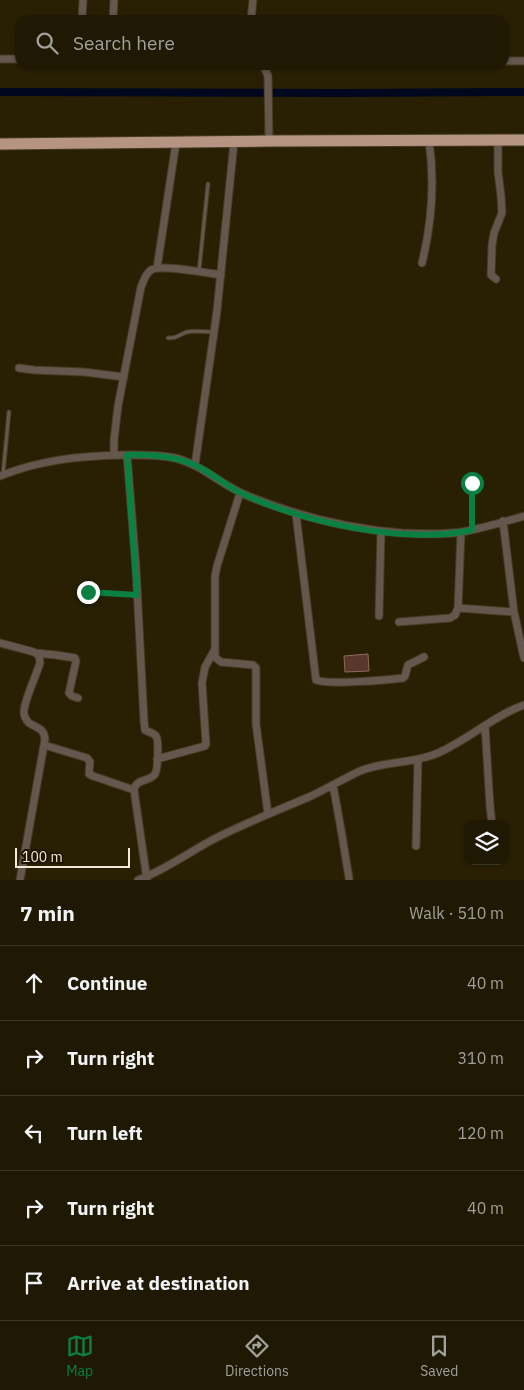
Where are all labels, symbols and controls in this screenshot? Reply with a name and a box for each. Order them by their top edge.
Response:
search box [15,15,509,70]
icon: search [33,29,61,57]
text: Search here [73,31,175,55]
route start [461,472,484,495]
route end [77,581,100,604]
map controls [464,820,509,865]
button: layers [464,820,509,865]
scale bar [15,845,130,868]
text: 100 m [22,848,63,866]
text: 7 min [20,899,75,927]
text: Walk · 510 m [409,903,504,923]
icon: ahead [20,969,48,997]
text: Continue [67,971,147,995]
text: 40 m [467,973,504,993]
icon: right [20,1044,48,1072]
text: Turn right [67,1046,154,1070]
text: 310 m [457,1048,504,1068]
icon: left [20,1119,48,1147]
text: Turn left [67,1121,143,1145]
text: 120 m [457,1123,504,1143]
icon: right [20,1194,48,1222]
text: Turn right [67,1196,154,1220]
text: 40 m [467,1198,504,1218]
icon: arrive [20,1269,48,1297]
text: Arrive at destination [67,1271,250,1295]
tab: Map [66,1332,94,1380]
tab: Directions [225,1332,289,1380]
tab: Saved [420,1332,458,1380]

